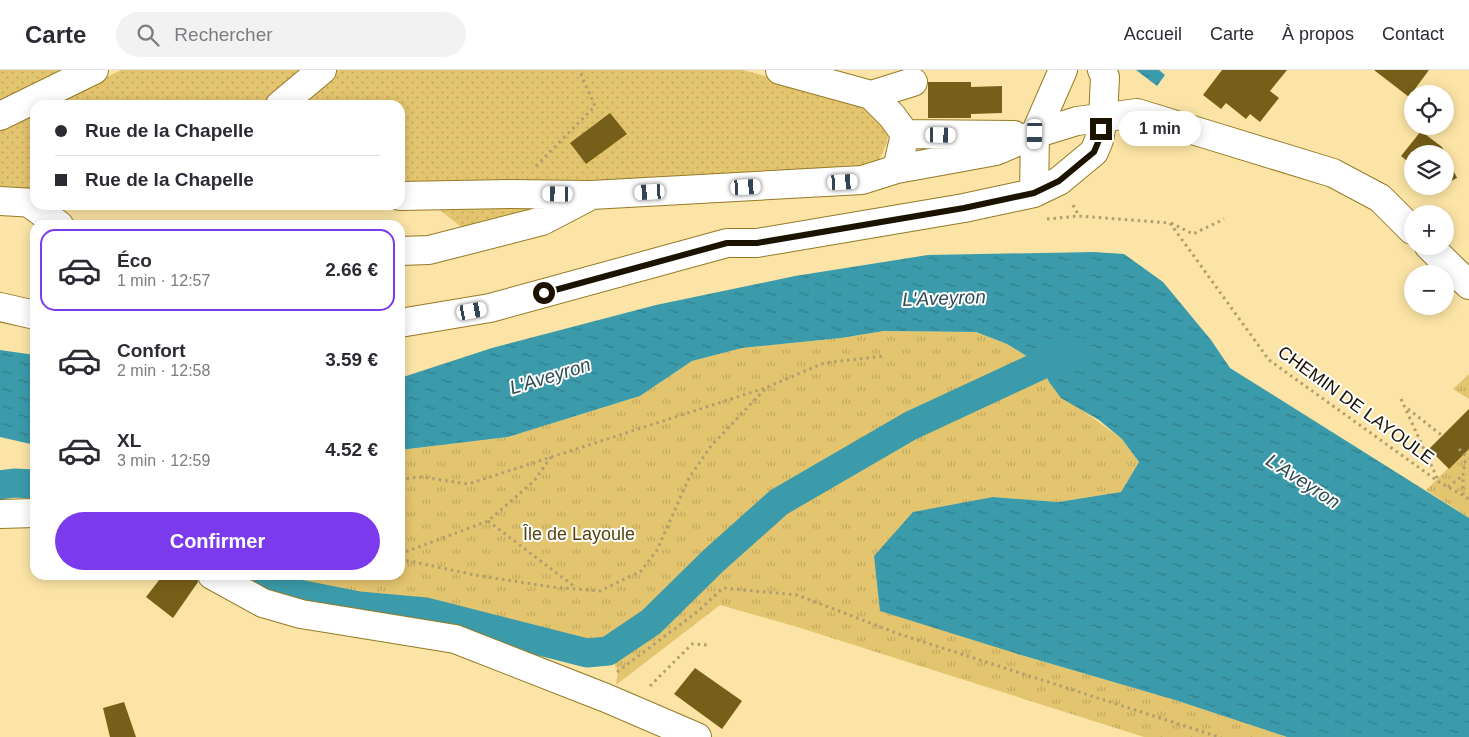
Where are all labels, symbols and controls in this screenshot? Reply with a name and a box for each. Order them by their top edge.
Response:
search box [116,12,466,57]
text: Carte [25,21,86,48]
icon: search [134,21,162,49]
text: Rechercher [174,24,273,45]
text: Accueil [1124,24,1182,44]
text: Carte [1210,24,1254,44]
text: À propos [1282,24,1354,44]
text: Contact [1382,24,1444,44]
map controls [1404,85,1454,315]
button: locate [1404,85,1454,135]
callout: 1 min [1118,112,1201,146]
route end [1090,118,1112,140]
car [1027,119,1042,149]
text: Rue de la Chapelle [85,120,254,141]
text: 1 min [1139,120,1181,137]
car [925,127,956,143]
button: layers [1404,145,1454,195]
text: Rue de la Chapelle [85,169,254,190]
car [827,174,858,190]
car [730,179,761,195]
car [634,184,665,200]
car [542,186,573,202]
button: + [1404,205,1454,255]
icon: car [57,248,102,293]
text: Éco [117,250,152,271]
text: 2.66 € [325,259,378,280]
button: − [1404,265,1454,315]
text: 1 min · 12:57 [117,272,210,289]
route start [533,282,555,304]
water label: L'Aveyron [902,286,986,310]
car [455,301,488,321]
icon: car [57,338,102,383]
text: Confort [117,340,186,361]
street label: CHEMIN DE LAYOULE [1274,342,1438,468]
text: 3.59 € [325,349,378,370]
water label: L'Aveyron [507,354,593,398]
text: 2 min · 12:58 [117,362,210,379]
icon: car [57,428,102,473]
text: XL [117,430,141,451]
text: 4.52 € [325,439,378,460]
water label: L'Aveyron [1262,449,1344,513]
text: 3 min · 12:59 [117,452,210,469]
button: Confirmer [55,512,380,570]
park label: Île de Layoule [522,524,635,544]

